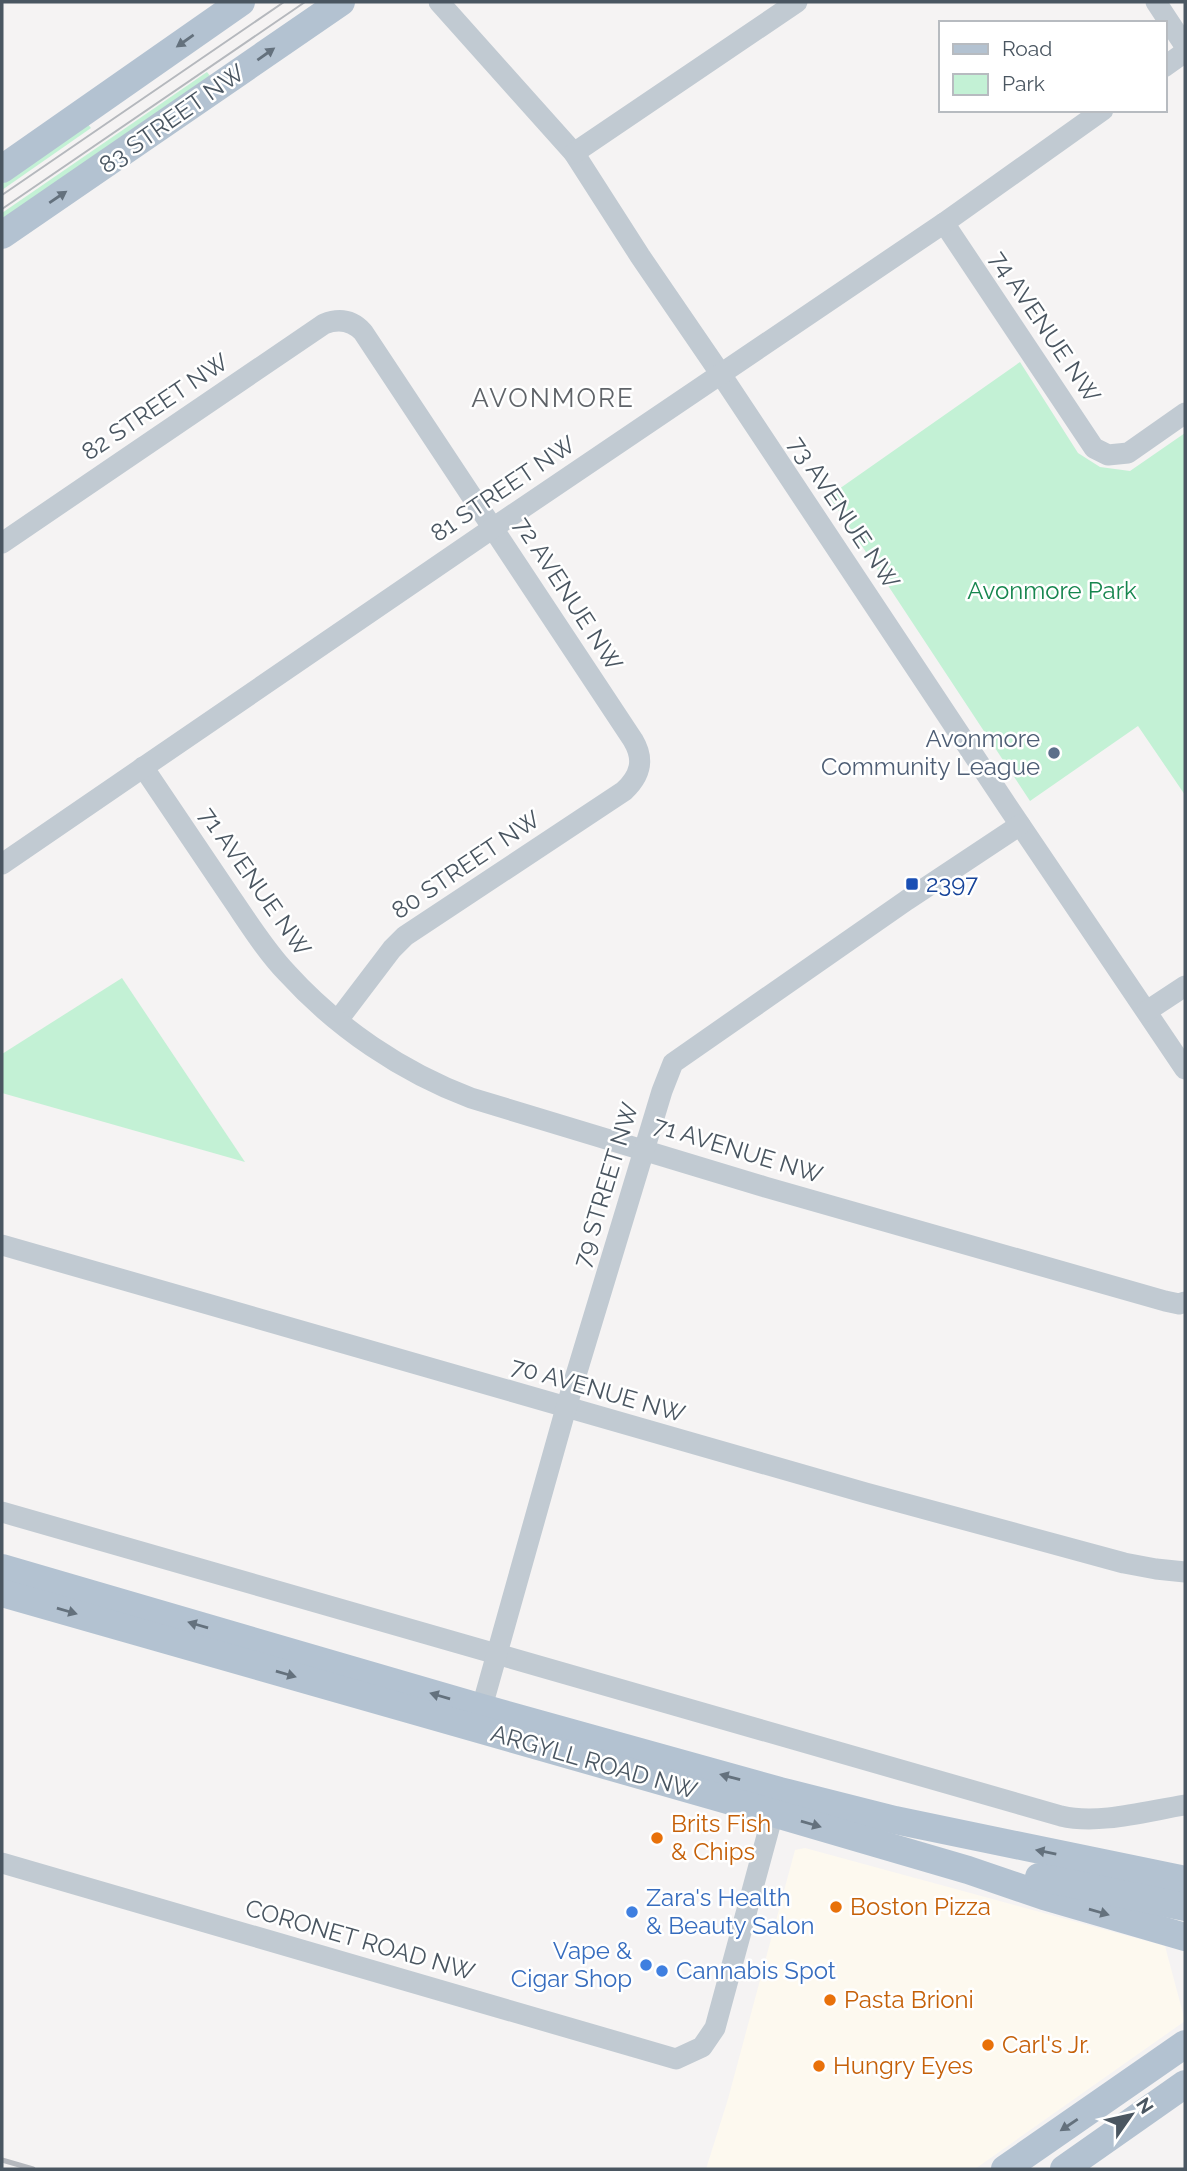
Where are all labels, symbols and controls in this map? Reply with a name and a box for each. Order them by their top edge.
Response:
legend [939,21,1166,112]
one-way arrow [176,34,194,48]
text: Road [1002,36,1052,61]
one-way arrow [257,47,275,61]
street label: 83 STREET NW [93,58,250,179]
text: Park [1002,71,1045,96]
one-way arrow [49,190,67,204]
street label: 74 AVENUE NW [984,245,1107,408]
street label: 82 STREET NW [76,347,234,466]
district label: AVONMORE [471,383,635,413]
street label: 81 STREET NW [425,429,581,548]
street label: 73 AVENUE NW [783,431,906,595]
street label: 72 AVENUE NW [508,511,629,676]
park label: Avonmore Park [967,576,1137,605]
place label: Avonmore Community League [821,724,1040,781]
marker: Avonmore Community League [1046,745,1062,761]
street label: 71 AVENUE NW [193,802,318,962]
street label: 80 STREET NW [386,804,545,925]
place label: 2397 [926,869,978,898]
marker: 2397 [904,876,920,892]
street label: 79 STREET NW [567,1099,644,1271]
street label: 71 AVENUE NW [650,1110,826,1189]
street label: 70 AVENUE NW [508,1351,688,1428]
one-way arrow [57,1607,78,1617]
one-way arrow [187,1620,208,1630]
one-way arrow [275,1669,297,1680]
one-way arrow [429,1690,451,1701]
street label: ARGYLL ROAD NW [488,1718,701,1805]
one-way arrow [719,1771,741,1782]
place label: Brits Fish & Chips [671,1809,771,1866]
one-way arrow [801,1819,822,1829]
marker: Brits Fish & Chips [649,1830,665,1846]
one-way arrow [1035,1846,1057,1857]
place label: Zara's Health & Beauty Salon [646,1883,815,1940]
place label: Boston Pizza [850,1892,991,1921]
street label: CORONET ROAD NW [242,1893,478,1986]
marker: Boston Pizza [828,1899,844,1915]
marker: Zara's Health & Beauty Salon [624,1904,640,1920]
one-way arrow [1089,1907,1110,1917]
place label: Vape & Cigar Shop [511,1936,632,1993]
place label: Cannabis Spot [676,1956,836,1985]
marker: Vape & Cigar Shop [638,1957,654,1973]
marker: Cannabis Spot [654,1963,670,1979]
place label: Pasta Brioni [844,1985,974,2014]
marker: Pasta Brioni [822,1992,838,2008]
place label: Carl's Jr. [1002,2030,1090,2059]
marker: Carl's Jr. [980,2037,996,2053]
place label: Hungry Eyes [833,2051,973,2080]
marker: Hungry Eyes [811,2058,827,2074]
north arrow [1096,2080,1166,2150]
text: N [1132,2093,1158,2118]
one-way arrow [1060,2118,1078,2132]

